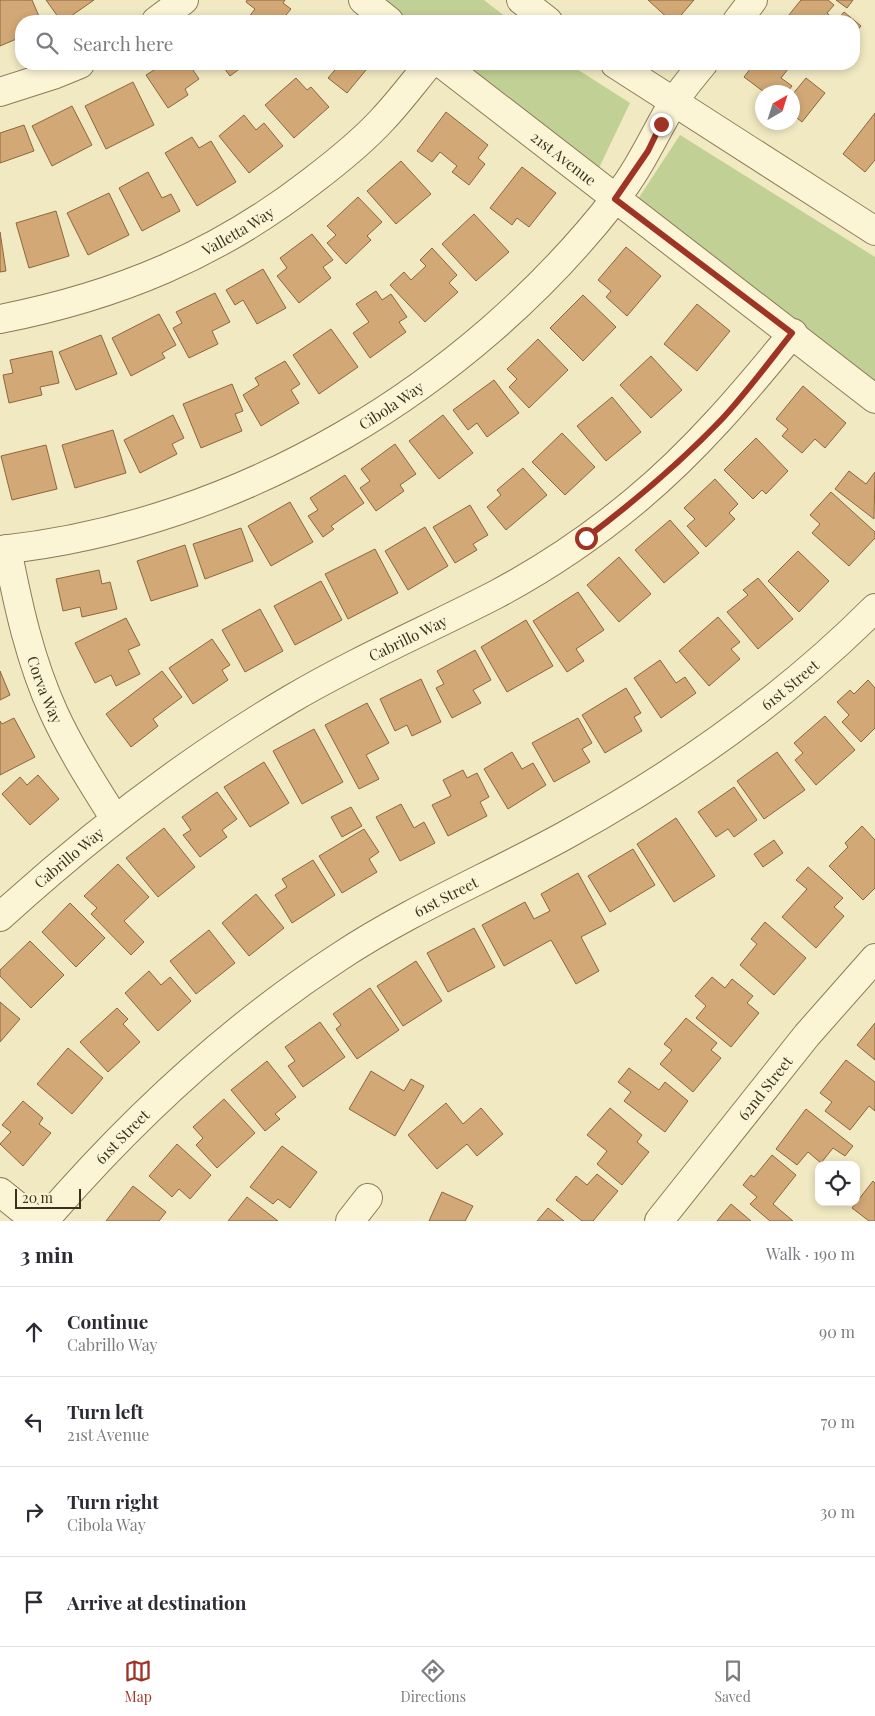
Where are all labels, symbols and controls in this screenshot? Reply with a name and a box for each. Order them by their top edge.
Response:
search box [15,15,860,70]
icon: search [33,29,61,57]
text: Search here [73,30,173,56]
north arrow [755,85,800,130]
route end [650,113,673,136]
street label: 21st Avenue [527,127,600,190]
street label: Valletta Way [197,201,278,260]
street label: Cibola Way [355,376,428,434]
route start [575,527,598,550]
street label: Cabrillo Way [365,610,451,666]
street label: Corva Way [23,653,68,727]
street label: 61st Street [757,655,823,714]
street label: Cabrillo Way [30,822,108,892]
street label: 61st Street [410,872,482,921]
street label: 62nd Street [733,1051,797,1124]
street label: 61st Street [91,1104,154,1168]
map controls [815,1161,860,1206]
button: locate [815,1161,860,1206]
scale bar [15,1186,81,1209]
text: 20 m [22,1188,53,1207]
text: 3 min [20,1240,74,1268]
text: Walk · 190 m [766,1243,855,1264]
text: Continue [67,1308,148,1334]
icon: ahead [20,1318,48,1346]
text: 90 m [819,1321,855,1342]
text: Cabrillo Way [67,1334,158,1355]
text: Turn left [67,1398,144,1424]
icon: left [20,1408,48,1436]
text: 70 m [821,1411,855,1432]
text: 21st Avenue [67,1424,149,1445]
text: Turn right [67,1488,159,1514]
icon: right [20,1498,48,1526]
text: 30 m [820,1501,855,1522]
text: Cibola Way [67,1514,146,1535]
icon: arrive [20,1588,48,1616]
text: Arrive at destination [67,1589,247,1615]
tab: Map [124,1657,152,1706]
tab: Directions [401,1657,466,1706]
tab: Saved [714,1657,751,1706]

